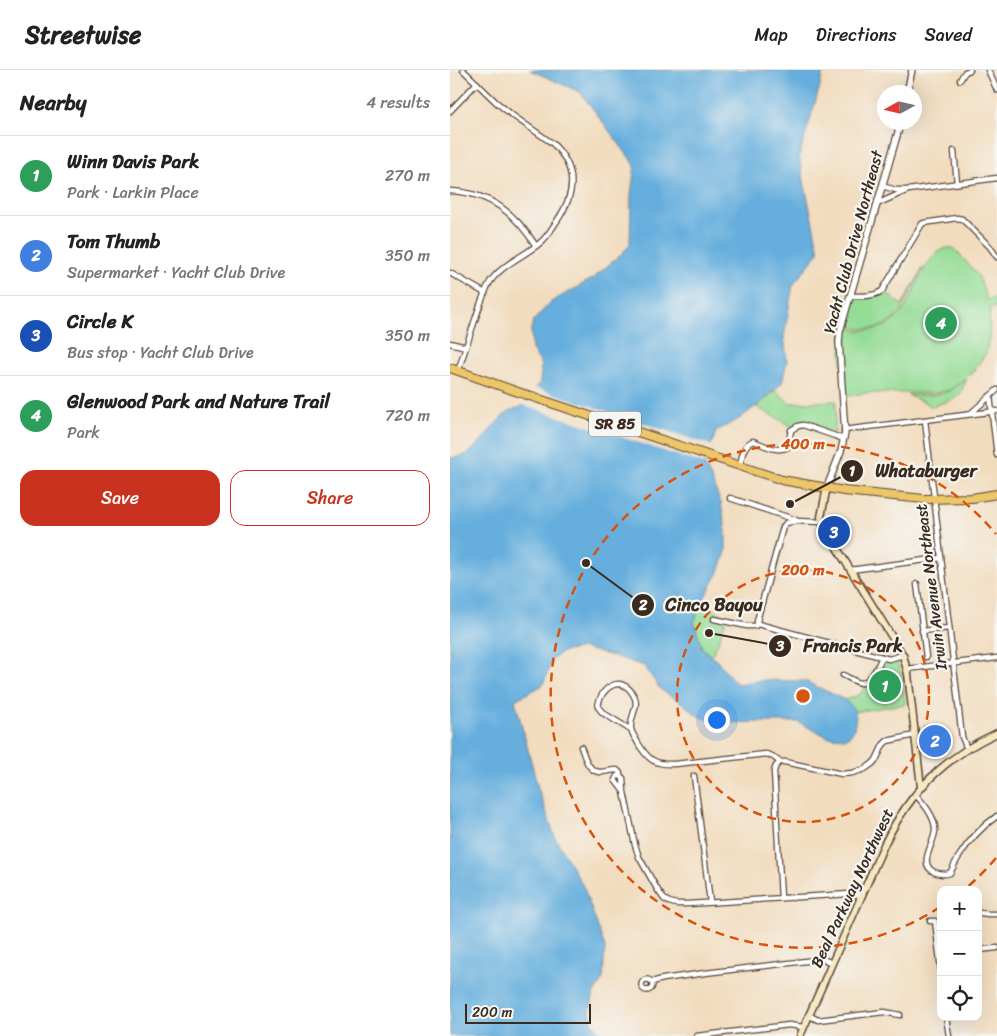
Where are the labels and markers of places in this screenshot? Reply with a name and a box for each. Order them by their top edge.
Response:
pin: 4 [925,304,957,342]
callout: Whataburger [840,454,986,487]
pin: 3 [818,513,850,551]
callout: Cinco Bayou [631,588,773,621]
callout: Francis Park [768,629,913,662]
pin: 1 [869,667,901,705]
centre of rings [794,687,812,705]
pin: 2 [919,722,951,760]

